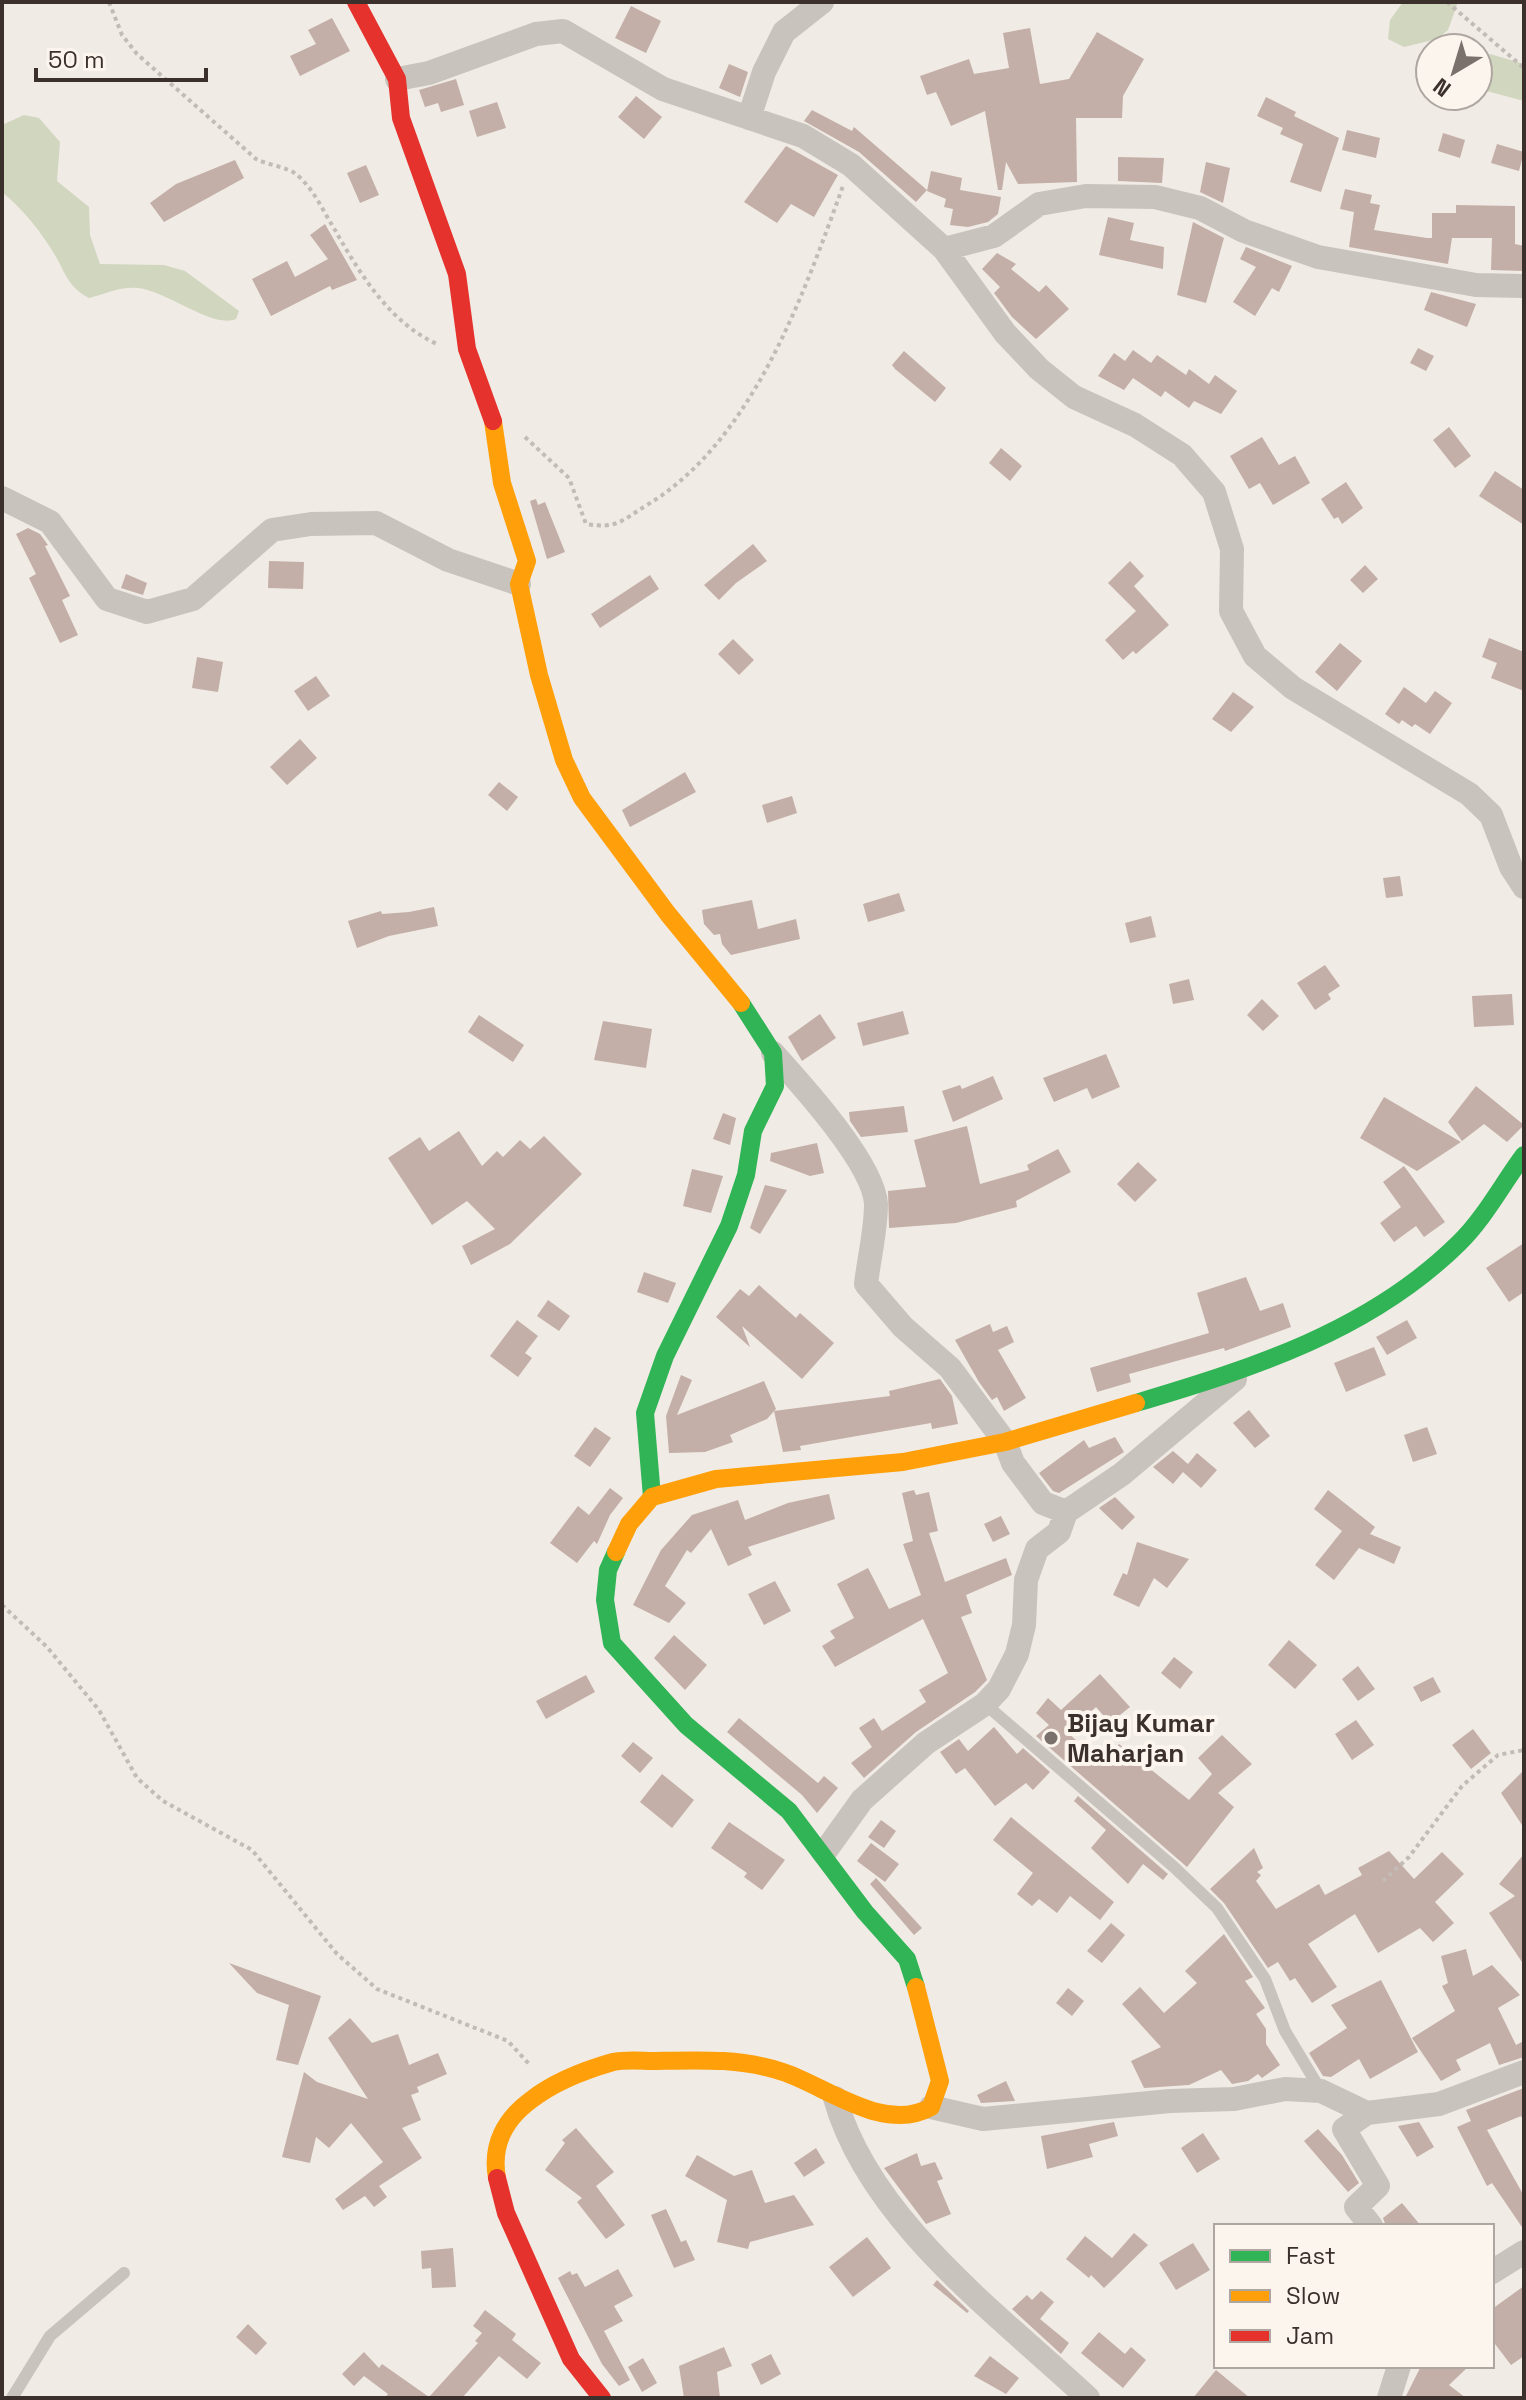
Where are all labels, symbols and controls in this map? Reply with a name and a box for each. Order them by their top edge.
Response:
scale bar [36,32,206,82]
north arrow [1414,32,1494,112]
text: 50 m [48,44,105,75]
text: N [1427,72,1456,103]
place label: Bijay Kumar Maharjan [1067,1706,1215,1770]
marker: Bijay Kumar Maharjan [1042,1729,1060,1747]
legend [1214,2224,1494,2368]
text: Fast [1286,2240,1336,2271]
text: Slow [1286,2280,1340,2311]
text: Jam [1286,2320,1334,2351]

